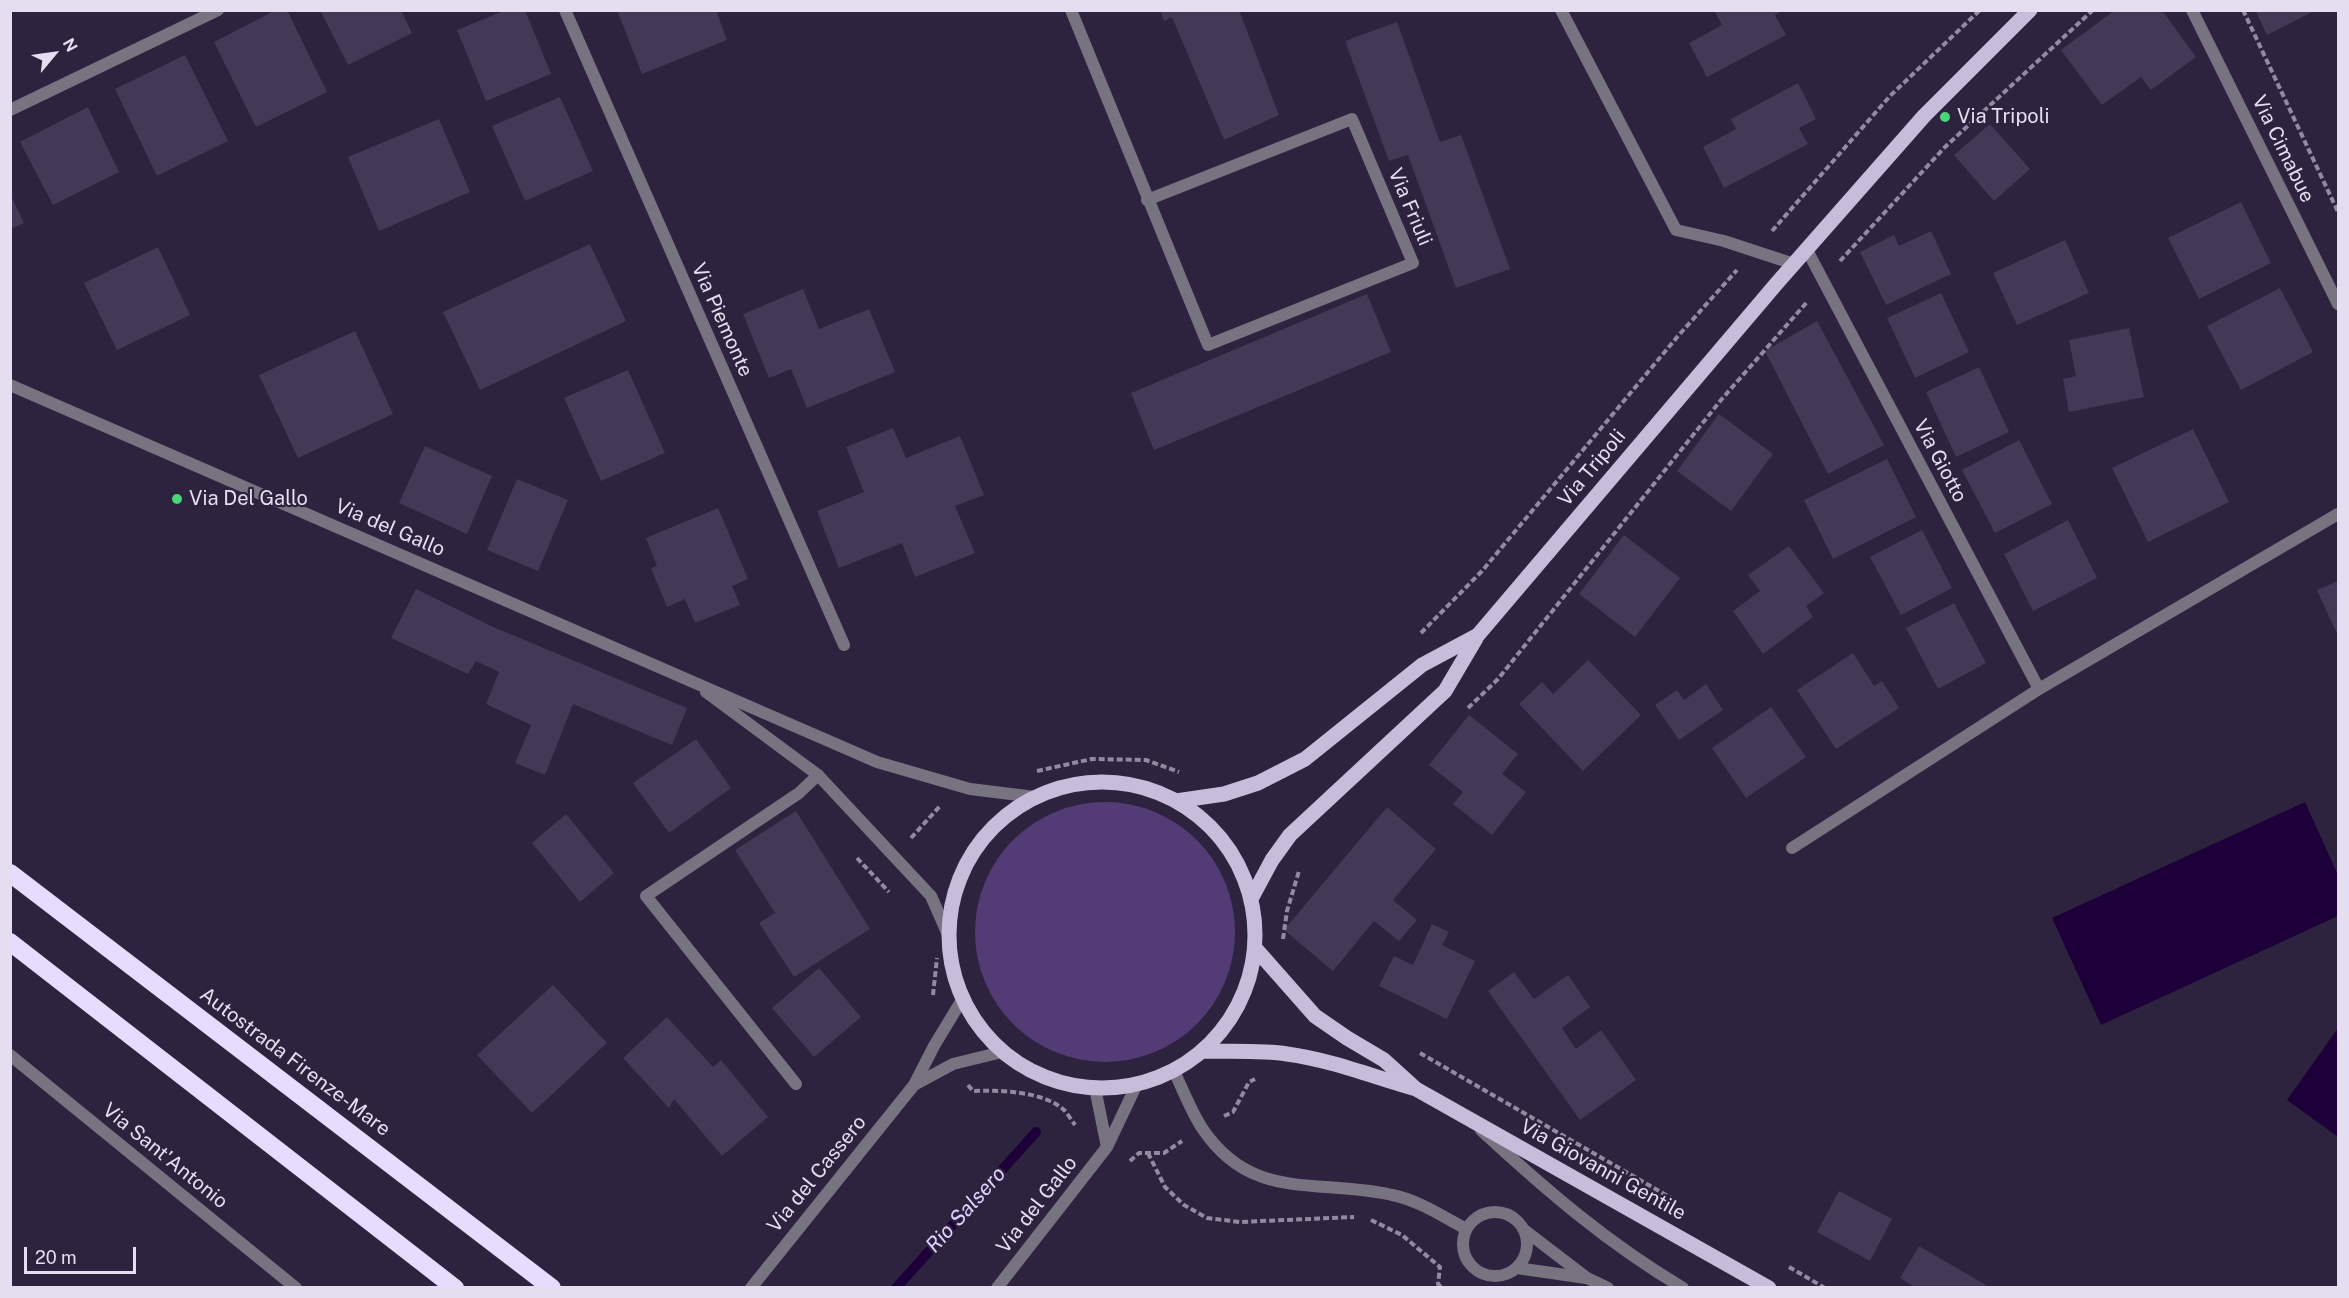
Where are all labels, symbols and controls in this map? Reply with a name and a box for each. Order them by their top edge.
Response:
north arrow [24,24,84,84]
text: N [59,35,82,55]
street label: Via Cimabue [2247,91,2319,207]
place label: Via Tripoli [1957,105,2050,129]
marker: Via Tripoli [1938,110,1952,124]
street label: Via Friuli [1383,165,1437,249]
street label: Via Piemonte [686,259,758,381]
street label: Via Giotto [1908,415,1972,507]
street label: Via Tripoli [1553,425,1631,511]
place label: Via Del Gallo [189,487,308,511]
marker: Via Del Gallo [170,492,184,506]
street label: Via del Gallo [332,494,448,562]
street label: Autostrada Firenze-Mare [195,983,395,1141]
street label: Via Sant'Antonio [98,1098,232,1214]
street label: Via del Cassero [762,1111,872,1237]
street label: Via Giovanni Gentile [1516,1114,1690,1226]
street label: Via del Gallo [992,1152,1082,1258]
water label: Rio Salsero [921,1162,1011,1258]
scale bar [27,1235,140,1273]
text: 20 m [35,1247,77,1268]

